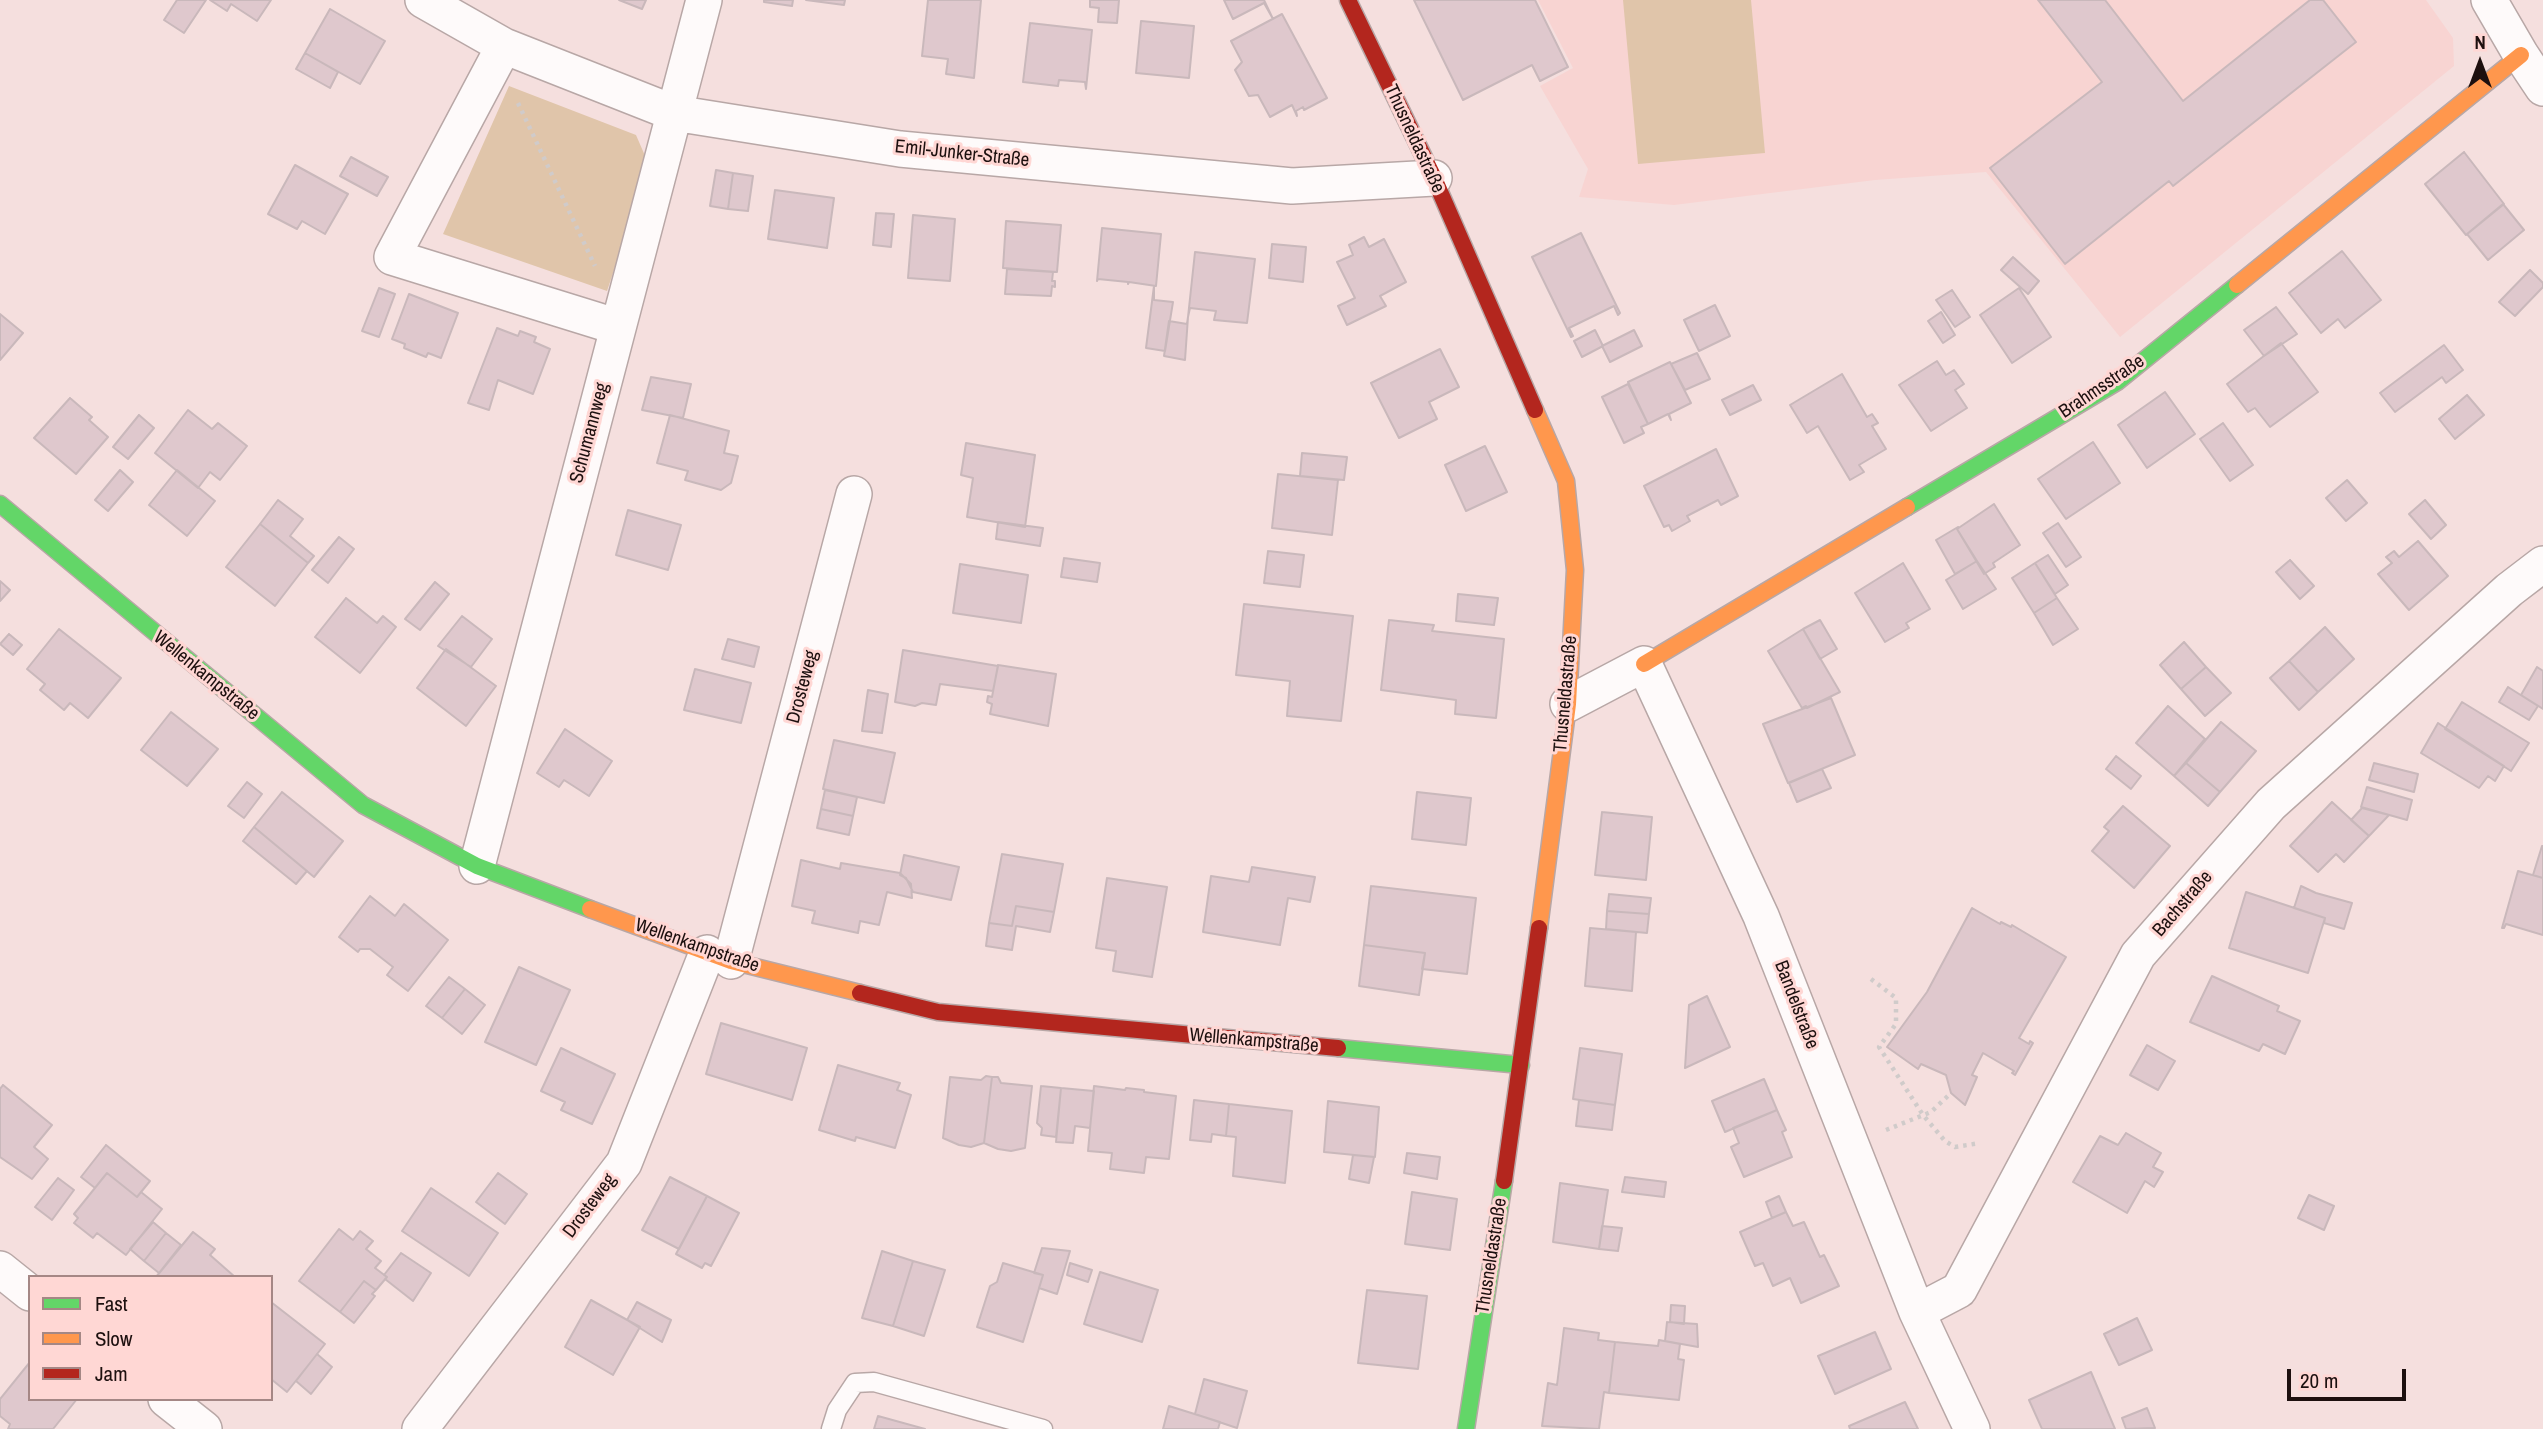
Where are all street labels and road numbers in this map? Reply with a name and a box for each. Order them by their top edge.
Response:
street label: Thusneldastraße [1379,81,1449,197]
street label: Emil-Junker-Straße [894,136,1030,172]
street label: Brahmsstraße [2055,350,2149,424]
street label: Schumannweg [566,380,614,486]
street label: Wellenkampstraße [148,626,264,726]
street label: Thusneldastraße [1550,635,1582,753]
street label: Drosteweg [782,648,824,726]
street label: Bachstraße [2148,866,2218,942]
street label: Wellenkampstraße [632,914,762,978]
street label: Bandelstraße [1769,958,1823,1052]
street label: Wellenkampstraße [1188,1024,1320,1058]
street label: Drosteweg [558,1169,622,1243]
street label: Thusneldastraße [1472,1196,1512,1316]

